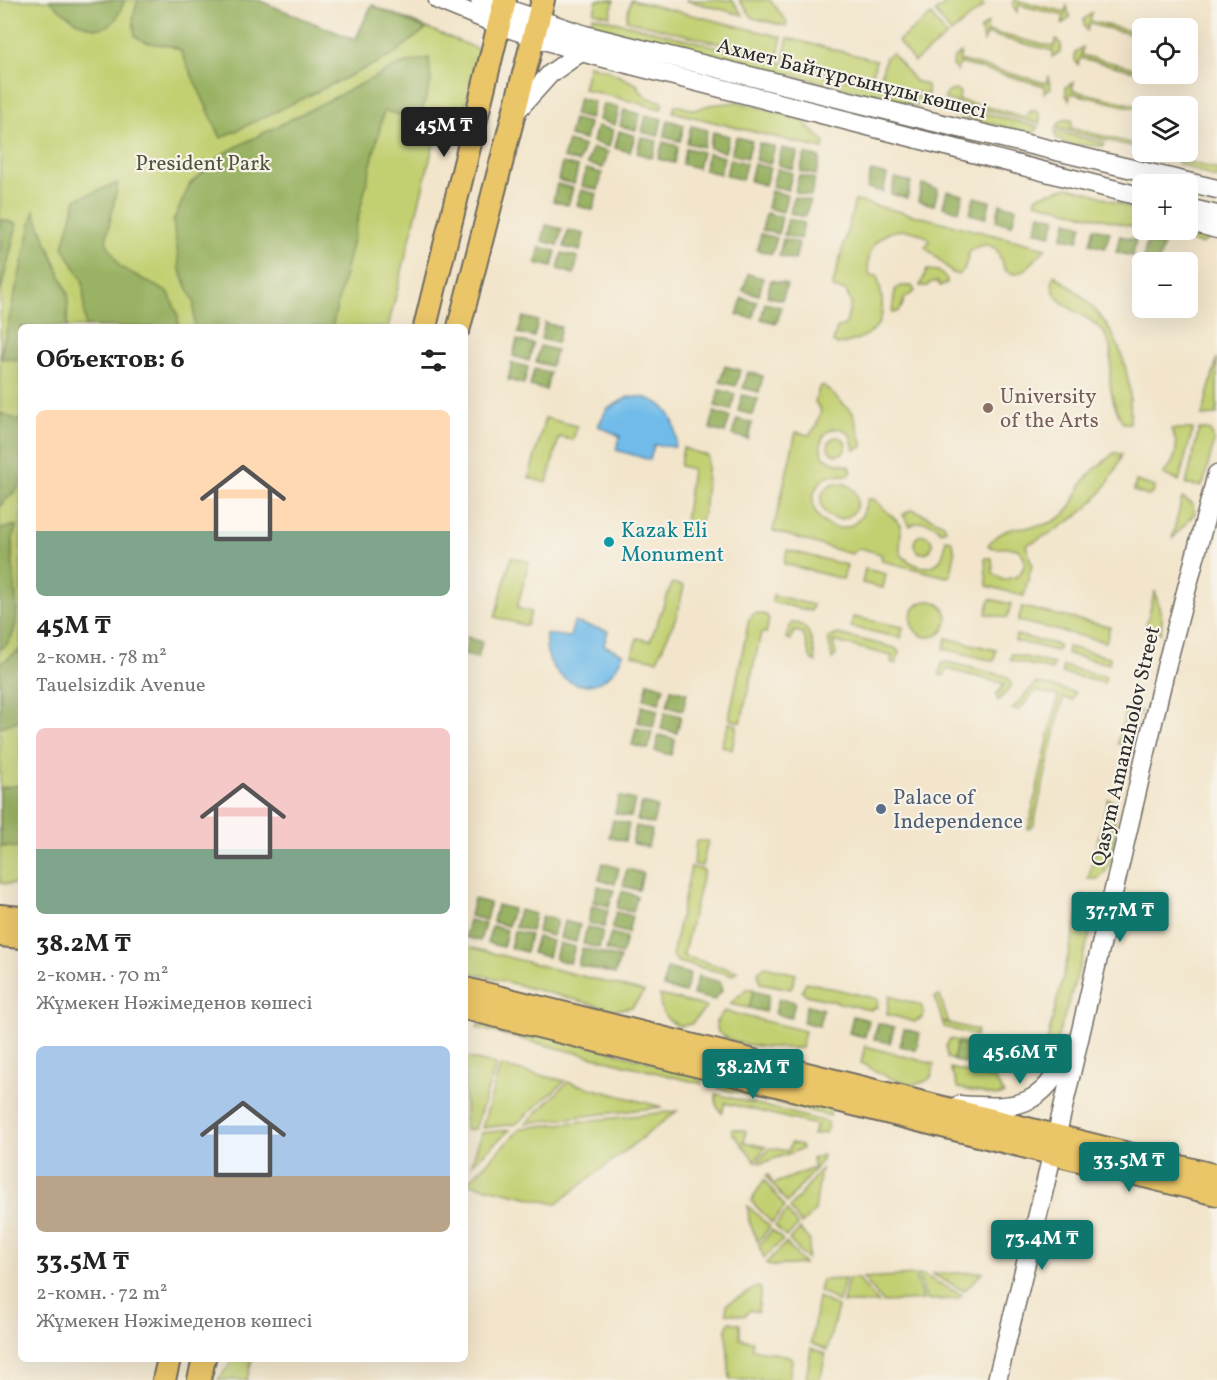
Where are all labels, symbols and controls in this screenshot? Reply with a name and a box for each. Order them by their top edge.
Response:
map controls [1132,18,1198,318]
button: locate [1132,18,1198,84]
street label: Ахмет Байтұрсынұлы көшесі [714,32,990,127]
button: layers [1132,96,1198,162]
pin: 45M ₸ [402,107,486,158]
text: 45M ₸ [415,112,473,140]
park label: President Park [135,150,271,179]
button: + [1132,174,1198,240]
button: − [1132,252,1198,318]
text: Объектов: 6 [36,342,185,378]
icon: filters [417,344,450,377]
place label: University of the Arts [1000,383,1099,436]
marker: University of the Arts [981,401,995,415]
icon: home [189,449,297,557]
place label: Kazak Eli Monument [621,517,724,570]
marker: Kazak Eli Monument [602,535,616,549]
text: 45M ₸ [36,608,111,644]
street label: Qasym Amanzholov Street [1085,623,1168,869]
text: 2-комн. · 78 m² [36,644,167,672]
text: Tauelsizdik Avenue [36,672,205,700]
icon: home [189,767,297,875]
place label: Palace of Independence [893,784,1023,837]
marker: Palace of Independence [874,802,888,816]
pin: 37.7M ₸ [1065,892,1175,943]
text: 37.7M ₸ [1086,897,1154,925]
text: 38.2M ₸ [36,926,131,962]
text: 2-комн. · 70 m² [36,962,168,990]
text: Жұмекен Нәжімеденов көшесі [36,990,312,1018]
pin: 45.6M ₸ [965,1034,1075,1085]
text: 45.6M ₸ [983,1039,1057,1067]
pin: 38.2M ₸ [698,1049,808,1100]
text: 38.2M ₸ [716,1054,790,1082]
icon: home [189,1085,297,1193]
pin: 33.5M ₸ [1074,1142,1184,1193]
text: 33.5M ₸ [1093,1147,1165,1175]
pin: 73.4M ₸ [987,1220,1097,1271]
text: 73.4M ₸ [1005,1225,1079,1253]
text: 33.5M ₸ [36,1244,129,1280]
text: 2-комн. · 72 m² [36,1280,167,1308]
text: Жұмекен Нәжімеденов көшесі [36,1308,312,1336]

